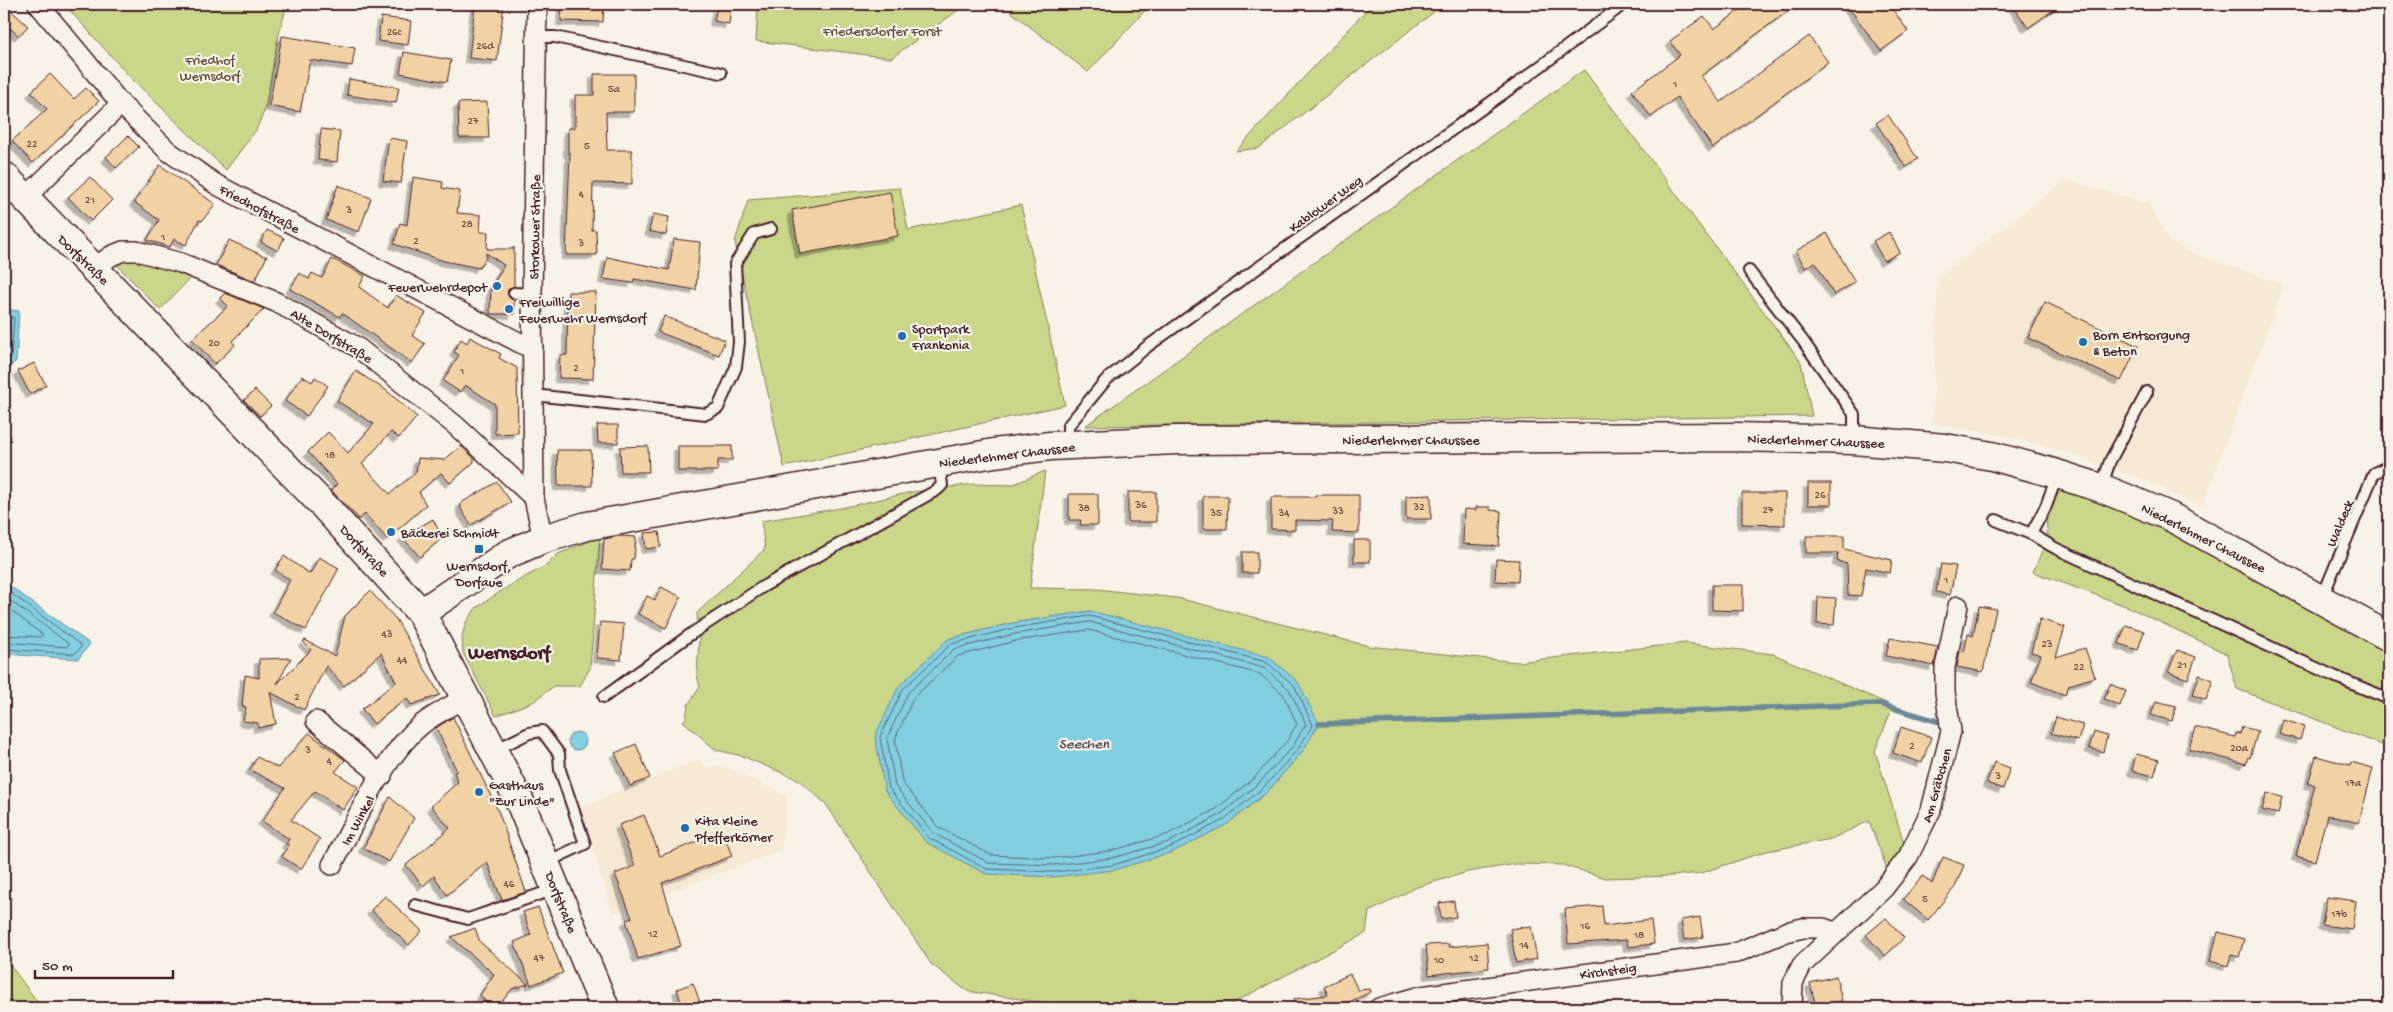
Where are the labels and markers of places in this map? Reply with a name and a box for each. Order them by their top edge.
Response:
place label: Feuerwehrdepot [387,280,488,297]
marker: Feuerwehrdepot [491,280,503,292]
place label: Freiwillige Feuerwehr Wernsdorf [518,295,648,328]
marker: Freiwillige Feuerwehr Wernsdorf [503,303,515,315]
place label: Sportpark Frankonia [911,322,971,355]
place label: Born Entsorgung & Beton [2092,328,2190,361]
marker: Sportpark Frankonia [896,330,908,342]
marker: Born Entsorgung & Beton [2077,336,2089,348]
marker: Bäckerei Schmidt [385,526,397,538]
place label: Bäckerei Schmidt [400,526,500,543]
marker: Wernsdorf, Dorfaue [473,543,485,555]
place label: Wernsdorf, Dorfaue [447,559,512,592]
place label: Gasthaus "Zur Linde" [489,778,555,811]
marker: Gasthaus "Zur Linde" [473,786,485,798]
place label: Kita Kleine Pfefferkörner [694,814,773,847]
marker: Kita Kleine Pfefferkörner [679,822,691,834]

